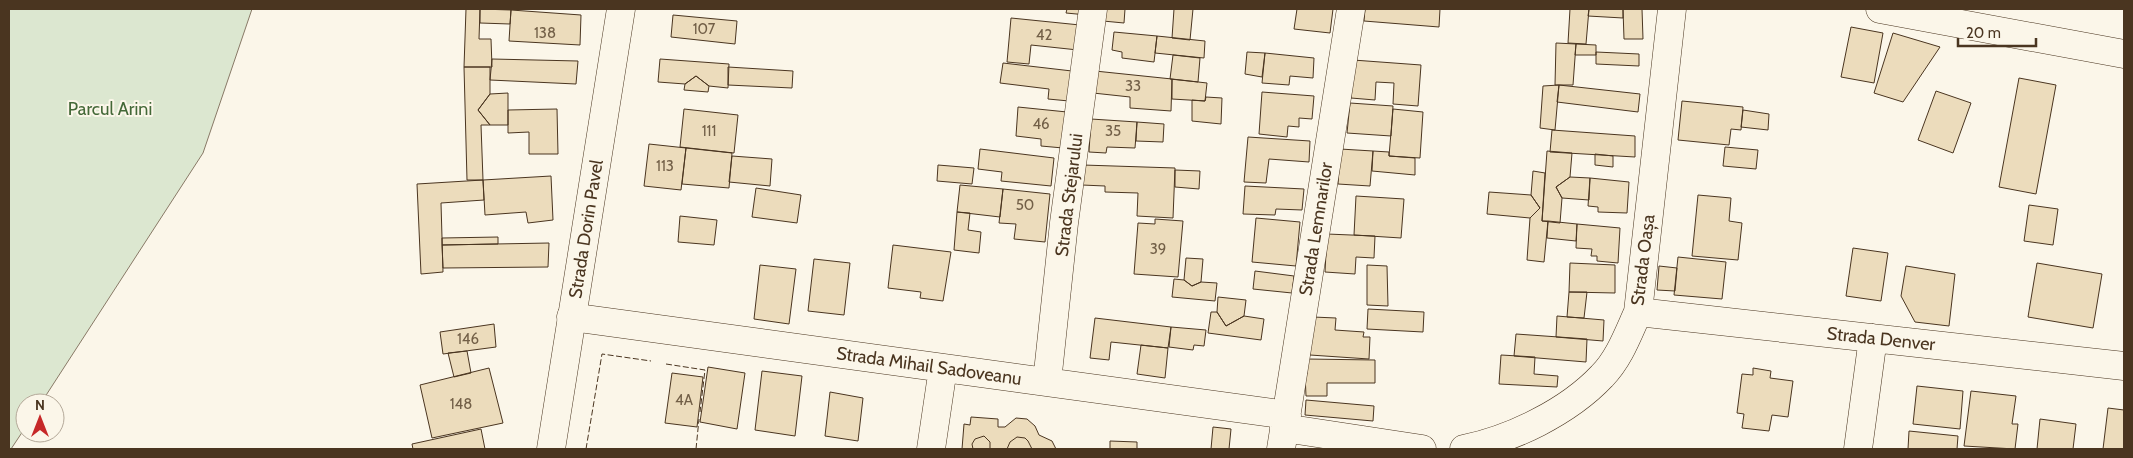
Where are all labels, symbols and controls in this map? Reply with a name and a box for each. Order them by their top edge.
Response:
scale bar [1958,15,2036,47]
house number: 107 [693,20,716,38]
house number: 138 [534,24,556,42]
text: 20 m [1966,24,2001,42]
house number: 42 [1036,26,1052,44]
house number: 33 [1125,77,1141,95]
park label: Parcul Arini [68,98,152,120]
house number: 46 [1032,115,1050,133]
house number: 111 [702,122,716,140]
house number: 35 [1105,122,1121,140]
street label: Strada Stejarului [1051,132,1087,258]
street label: Strada Dorin Pavel [564,157,608,300]
house number: 113 [656,157,674,175]
street label: Strada Lemnarilor [1295,160,1337,297]
house number: 50 [1016,196,1034,214]
street label: Strada Oașa [1626,213,1661,307]
house number: 39 [1150,240,1166,258]
street label: Strada Denver [1826,322,1937,356]
house number: 146 [457,330,479,348]
street label: Strada Mihail Sadoveanu [835,342,1023,390]
house number: 4A [675,391,694,409]
north arrow [15,393,65,443]
house number: 148 [450,395,472,413]
text: N [35,396,45,414]

